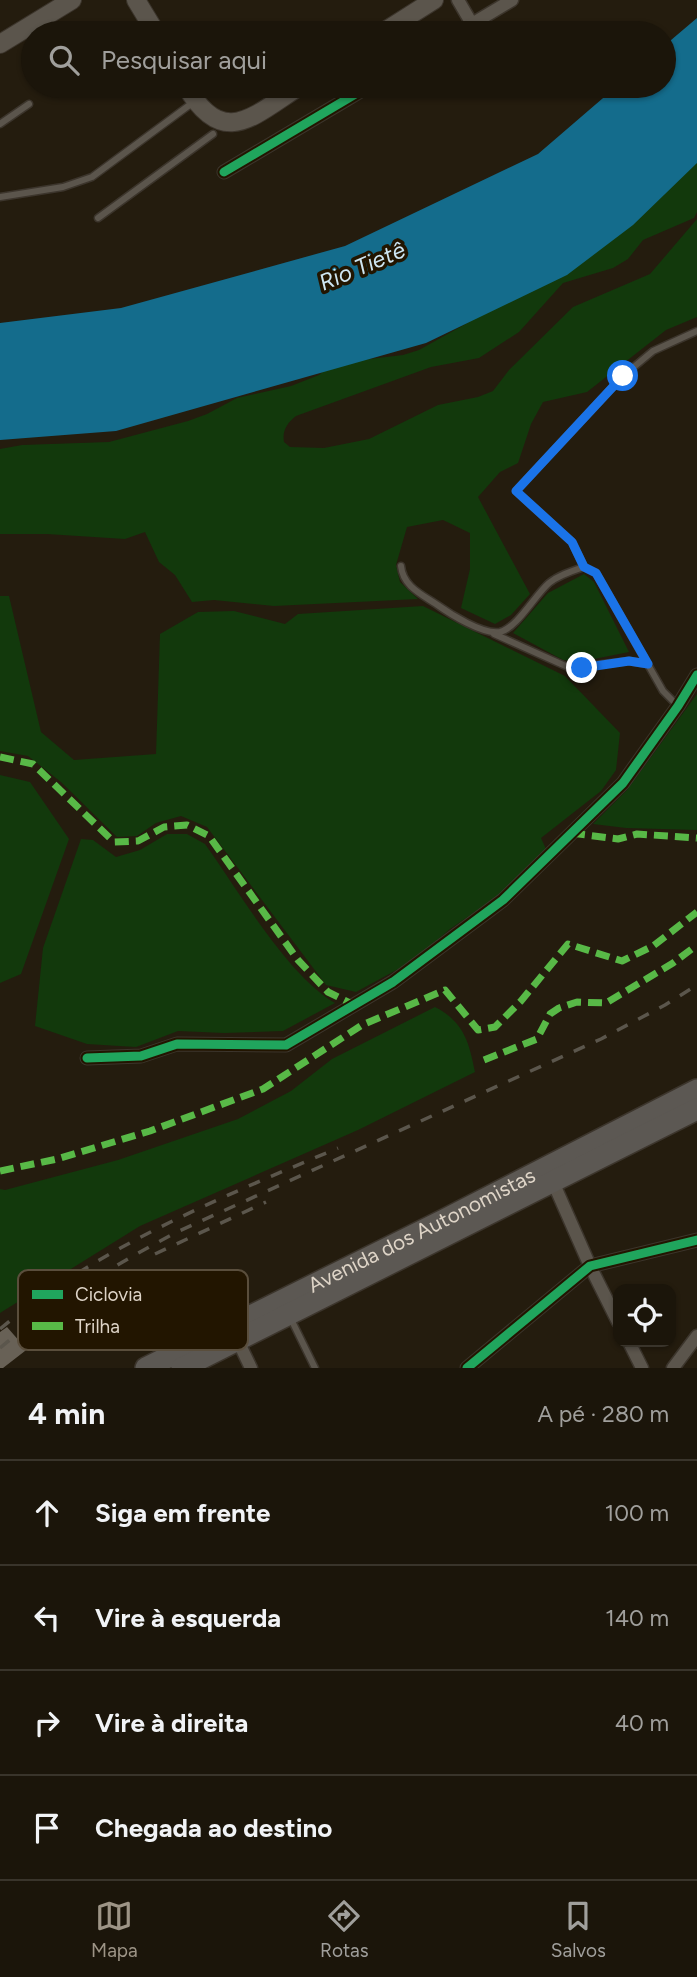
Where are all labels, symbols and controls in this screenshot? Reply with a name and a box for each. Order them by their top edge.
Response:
search box [21,21,676,98]
icon: search [45,41,83,79]
text: Pesquisar aqui [101,44,267,76]
water label: Rio Tietê [315,235,410,297]
route start [607,360,638,391]
route end [566,652,597,683]
street label: Avenida dos Autonomistas [304,1162,539,1298]
legend [18,1270,248,1350]
text: Ciclovia [75,1283,142,1306]
map controls [613,1284,676,1347]
button: locate [613,1284,676,1347]
text: Trilha [75,1315,120,1338]
text: 4 min [28,1395,105,1432]
text: A pé · 280 m [537,1400,669,1428]
icon: ahead [28,1494,66,1532]
text: Siga em frente [95,1497,270,1529]
text: 100 m [605,1499,669,1527]
icon: left [28,1599,66,1637]
text: Vire à esquerda [95,1602,281,1634]
text: 140 m [605,1604,669,1632]
icon: right [28,1704,66,1742]
text: Vire à direita [95,1707,248,1739]
text: 40 m [615,1709,669,1737]
icon: arrive [28,1809,66,1847]
text: Chegada ao destino [95,1812,332,1844]
tab: Mapa [91,1897,138,1962]
tab: Rotas [320,1897,369,1962]
tab: Salvos [551,1897,606,1962]

